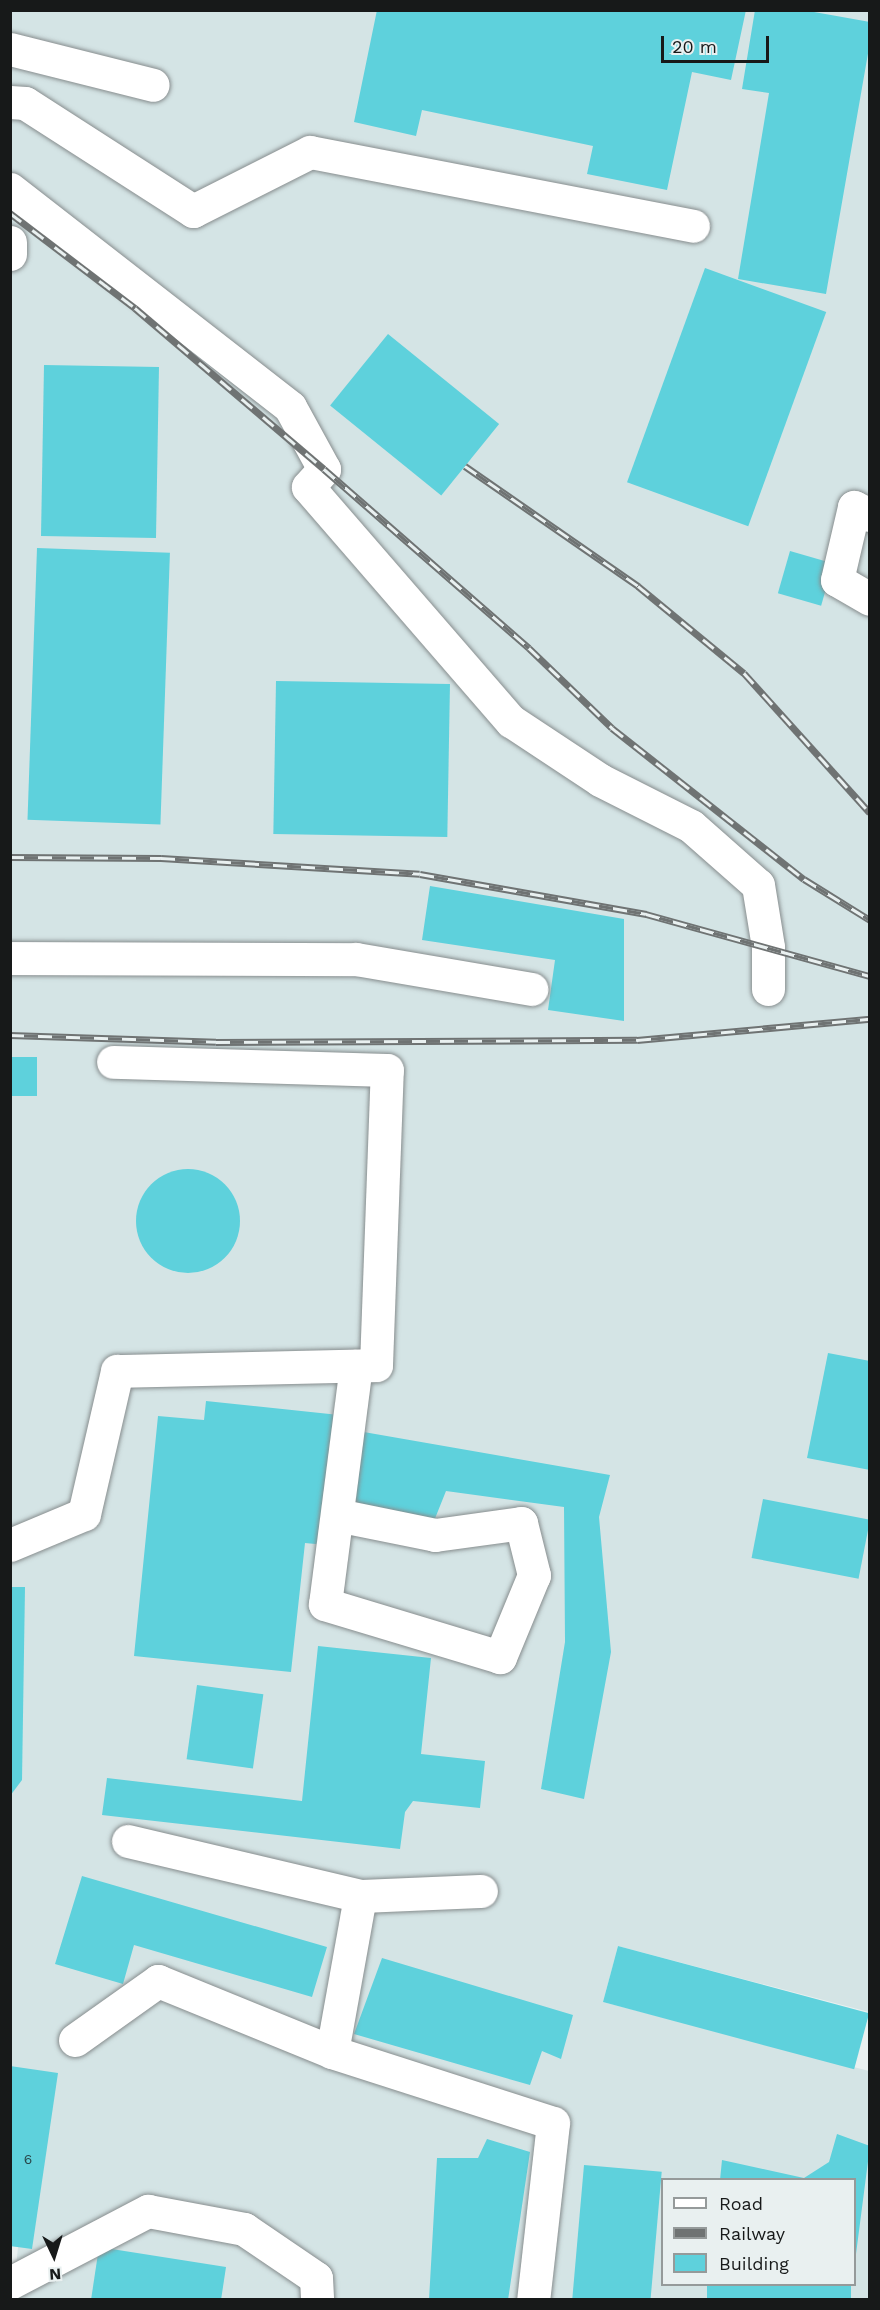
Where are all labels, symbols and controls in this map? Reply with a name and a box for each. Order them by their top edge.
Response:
scale bar [664,24,772,62]
text: 20 m [672,36,717,57]
house number: 6 [24,2151,32,2167]
legend [661,2178,856,2286]
text: Road [719,2193,763,2214]
text: Railway [719,2223,785,2244]
north arrow [24,2226,84,2286]
text: Building [719,2253,789,2274]
text: N [49,2265,62,2284]

